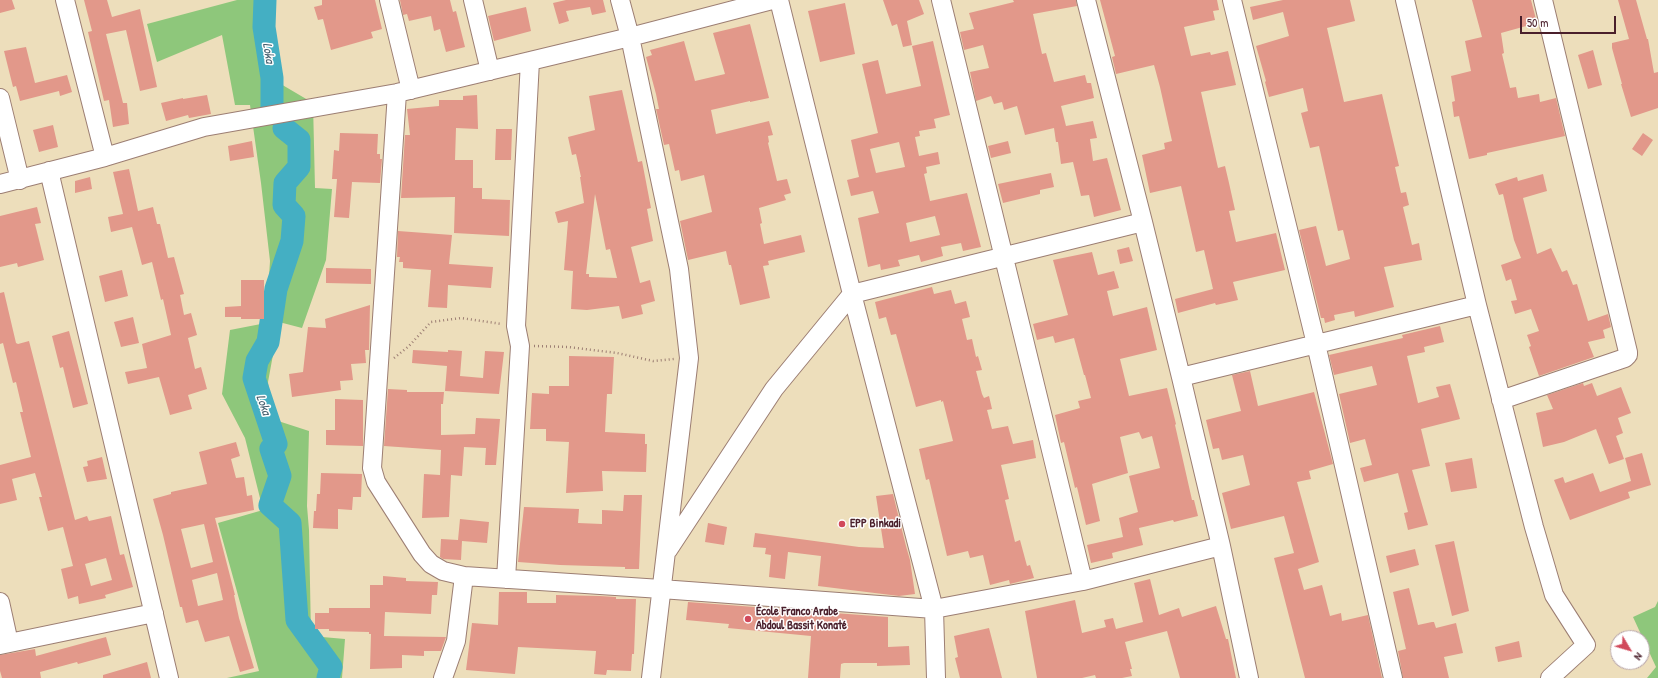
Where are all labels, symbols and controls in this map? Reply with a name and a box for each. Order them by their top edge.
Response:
scale bar [1522,8,1618,34]
text: 50 m [1527,14,1548,31]
water label: Loka [259,42,277,64]
water label: Loka [252,393,274,417]
place label: EPP Binkadi [850,517,901,531]
marker: EPP Binkadi [837,519,847,529]
place label: École Franco Arabe Abdoul Bassit Konaté [756,605,847,633]
marker: École Franco Arabe Abdoul Bassit Konaté [743,614,753,624]
north arrow [1610,630,1650,670]
text: N [1631,650,1646,663]

